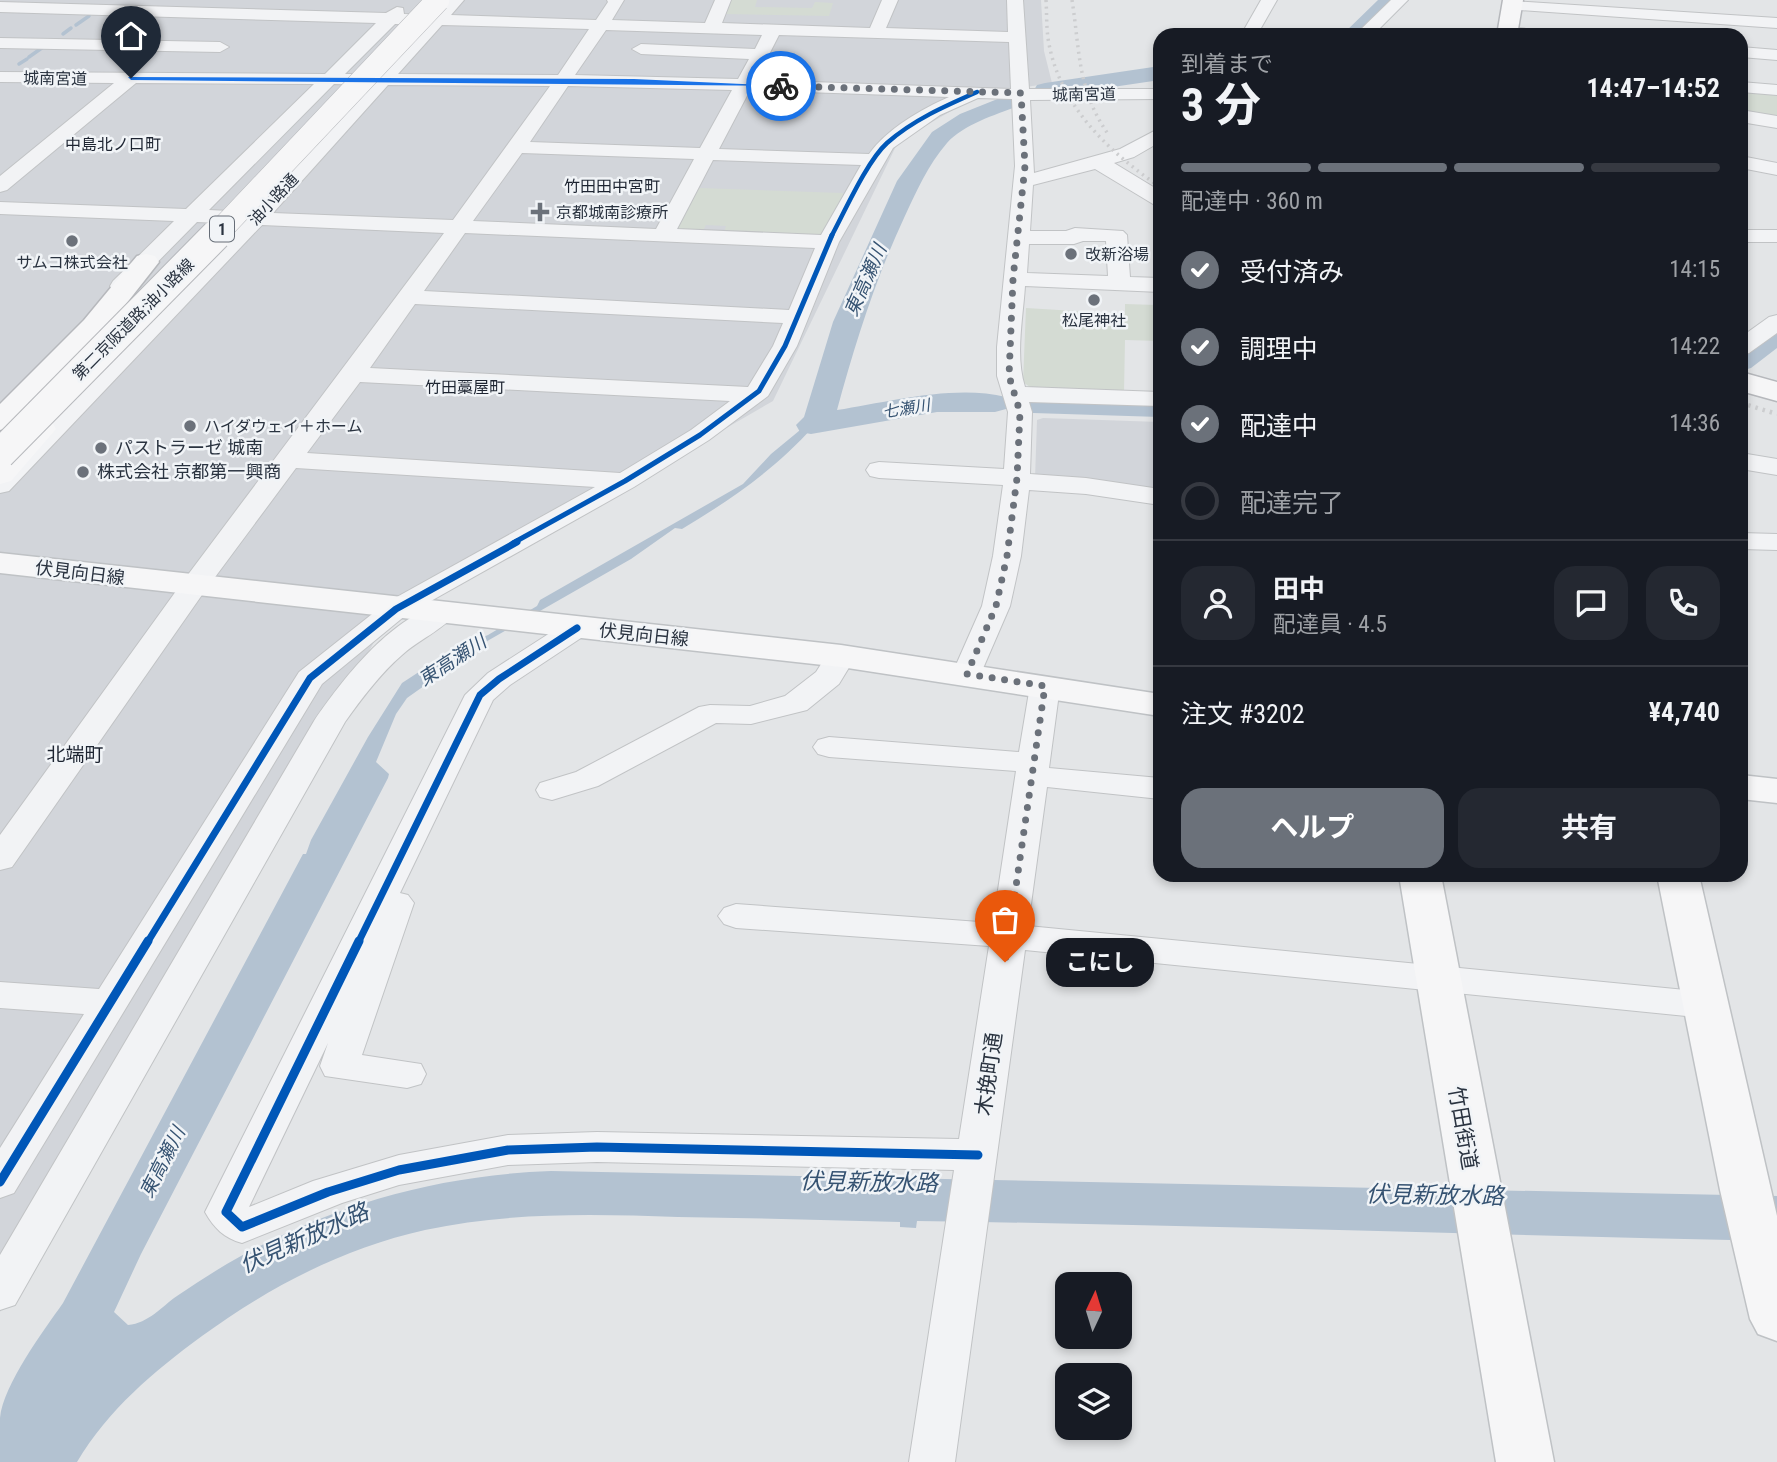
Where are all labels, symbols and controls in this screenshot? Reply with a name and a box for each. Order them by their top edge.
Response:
pin [101,6,161,78]
icon: home [112,17,150,55]
courier [746,51,816,121]
text: 到着まで [1181,51,1273,78]
icon: bike [762,67,800,105]
street label: 城南宮道 [23,68,87,89]
text: 14:47–14:52 [1586,73,1720,103]
text: 3 分 [1181,78,1261,132]
street label: 城南宮道 [1052,84,1116,105]
district label: 中島北ノ口町 [65,135,161,154]
street label: 油小路通 [245,169,302,229]
district label: 竹田田中宮町 [564,177,660,196]
text: 配達中 · 360 m [1181,188,1323,215]
marker: 京都城南診療所 [530,202,550,222]
place label: 京都城南診療所 [556,203,668,222]
road number: 1 [210,216,234,242]
marker: サムコ株式会社 [64,233,80,249]
water label: 東高瀬川 [839,239,892,320]
place label: 改新浴場 [1085,245,1149,264]
marker: 改新浴場 [1063,246,1079,262]
icon: check [1181,251,1219,289]
place label: サムコ株式会社 [16,253,128,272]
street label: 第二京阪道路;油小路線 [69,255,198,384]
text: 14:15 [1669,256,1720,283]
text: 受付済み [1240,257,1344,287]
marker: 松尾神社 [1086,292,1102,308]
place label: 松尾神社 [1062,311,1126,330]
icon: check [1181,328,1219,366]
text: 14:22 [1669,333,1720,360]
text: 調理中 [1240,334,1318,364]
district label: 竹田藁屋町 [425,378,505,397]
water label: 七瀬川 [881,395,933,422]
icon: check [1181,405,1219,443]
text: 14:36 [1669,410,1720,437]
text: 配達中 [1240,411,1318,441]
place label: ハイダウェイ＋ホーム [204,417,363,436]
marker: ハイダウェイ＋ホーム [182,418,198,434]
place label: パストラーゼ 城南 [115,437,263,458]
marker: パストラーゼ 城南 [93,440,109,456]
place label: 株式会社 京都第一興商 [97,461,281,482]
marker: 株式会社 京都第一興商 [75,464,91,480]
text: 配達完了 [1240,488,1344,518]
street label: 伏見向日線 [34,557,126,588]
button: person [1181,566,1255,640]
button: chat [1554,566,1628,640]
button: phone [1646,566,1720,640]
text: 田中 [1273,574,1325,604]
text: 配達員 · 4.5 [1273,611,1387,638]
street label: 伏見向日線 [598,619,690,650]
water label: 東高瀬川 [414,629,492,691]
text: ¥4,740 [1649,697,1720,727]
text: 注文 #3202 [1181,699,1305,729]
district label: 北端町 [46,743,104,766]
button: ヘルプ [1181,788,1444,868]
button: 共有 [1458,788,1720,868]
pin [975,890,1035,962]
icon: bag [986,901,1024,939]
callout: こにし [1047,937,1156,986]
text: こにし [1066,949,1135,976]
street label: 木挽町通 [971,1031,1007,1117]
street label: 竹田街道 [1444,1085,1482,1171]
water label: 東高瀬川 [135,1121,191,1201]
water label: 伏見新放水路 [800,1168,940,1197]
water label: 伏見新放水路 [1366,1181,1506,1210]
water label: 伏見新放水路 [236,1197,375,1279]
north arrow [1055,1272,1132,1349]
map controls [1055,1272,1132,1440]
button: layers [1055,1363,1132,1440]

